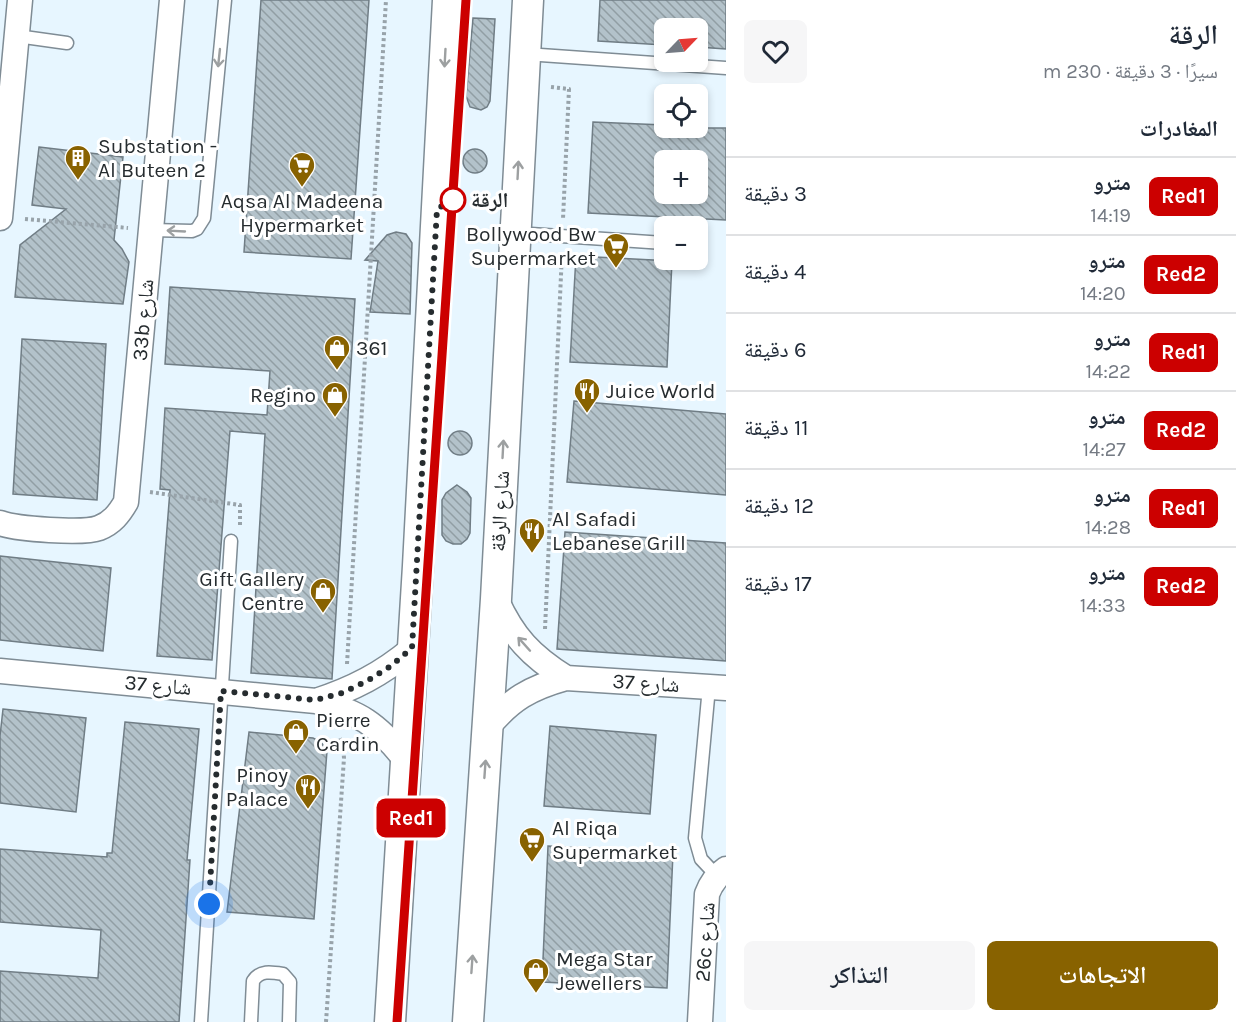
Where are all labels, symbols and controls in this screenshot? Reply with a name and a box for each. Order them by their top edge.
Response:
north arrow [654,18,708,72]
map controls [654,18,708,270]
text: الرقة [1168,18,1218,51]
button: heart [744,20,807,83]
one-way arrow [213,48,224,68]
one-way arrow [440,48,451,68]
text: سيرًا · 3 دقيقة · 230 m [1043,60,1218,83]
button: locate [654,84,708,138]
text: المغادرات [1140,116,1218,142]
place label: Substation - Al Buteen 2 [98,134,217,182]
building icon: Substation - Al Buteen 2 [63,143,93,181]
supermarket icon: Aqsa Al Madeena Hypermarket [287,150,317,188]
button: + [654,150,708,204]
one-way arrow [513,161,524,181]
text: مترو [1093,170,1131,196]
text: 3 دقيقة [744,181,807,207]
text: Red1 [1161,184,1206,208]
marker: الرقة [440,187,466,213]
place label: الرقة [471,188,509,212]
place label: Aqsa Al Madeena Hypermarket [221,189,383,237]
text: 14:19 [1090,204,1131,227]
button: − [654,216,708,270]
place label: Bollywood Bw Supermarket [466,222,596,270]
one-way arrow [167,226,187,237]
supermarket icon: Bollywood Bw Supermarket [601,231,631,269]
text: مترو [1088,248,1126,274]
text: 4 دقيقة [744,259,806,285]
text: Red2 [1156,262,1206,286]
street label: 33b شارع [127,278,160,362]
text: 14:20 [1080,282,1126,305]
text: مترو [1093,326,1131,352]
shop icon: 361 [322,333,352,371]
place label: 361 [356,336,387,360]
text: 6 دقيقة [744,337,807,363]
text: Red1 [1161,340,1206,364]
text: 14:22 [1085,360,1131,383]
restaurant icon: Juice World [572,376,602,414]
place label: Juice World [606,379,716,403]
shop icon: Regino [320,380,350,418]
place label: Regino [250,383,316,407]
text: مترو [1088,404,1126,430]
text: 11 دقيقة [744,415,809,441]
text: Red2 [1156,418,1206,442]
text: 14:27 [1082,438,1126,461]
one-way arrow [498,439,509,459]
street label: شارع الرقة [486,470,515,552]
text: مترو [1093,482,1131,508]
text: 12 دقيقة [744,493,814,519]
text: Red1 [1161,496,1206,520]
place label: Al Safadi Lebanese Grill [552,507,686,555]
restaurant icon: Al Safadi Lebanese Grill [517,516,547,554]
text: 14:28 [1085,516,1131,539]
text: مترو [1088,560,1126,586]
place label: Gift Gallery Centre [199,567,304,615]
text: 17 دقيقة [744,571,812,597]
text: Red2 [1156,574,1206,598]
shop icon: Gift Gallery Centre [308,576,338,614]
text: 14:33 [1080,594,1126,617]
one-way arrow [517,637,531,652]
street label: شارع 37 [612,669,680,698]
street label: شارع 37 [123,670,193,701]
place label: Pierre Cardin [316,708,379,756]
shop icon: Pierre Cardin [281,717,311,755]
one-way arrow [479,760,490,780]
place label: Pinoy Palace [226,763,288,811]
restaurant icon: Pinoy Palace [293,772,323,810]
line badge: Red1 [369,798,453,838]
text: Red1 [388,806,434,830]
place label: Al Riqa Supermarket [552,816,677,864]
supermarket icon: Al Riqa Supermarket [517,825,547,863]
your location [194,889,224,919]
street label: 26c شارع [690,901,721,983]
button: التذاكر [744,941,975,1010]
button: الاتجاهات [987,941,1218,1010]
place label: Mega Star Jewellers [556,947,653,995]
one-way arrow [467,954,478,974]
shop icon: Mega Star Jewellers [521,956,551,994]

